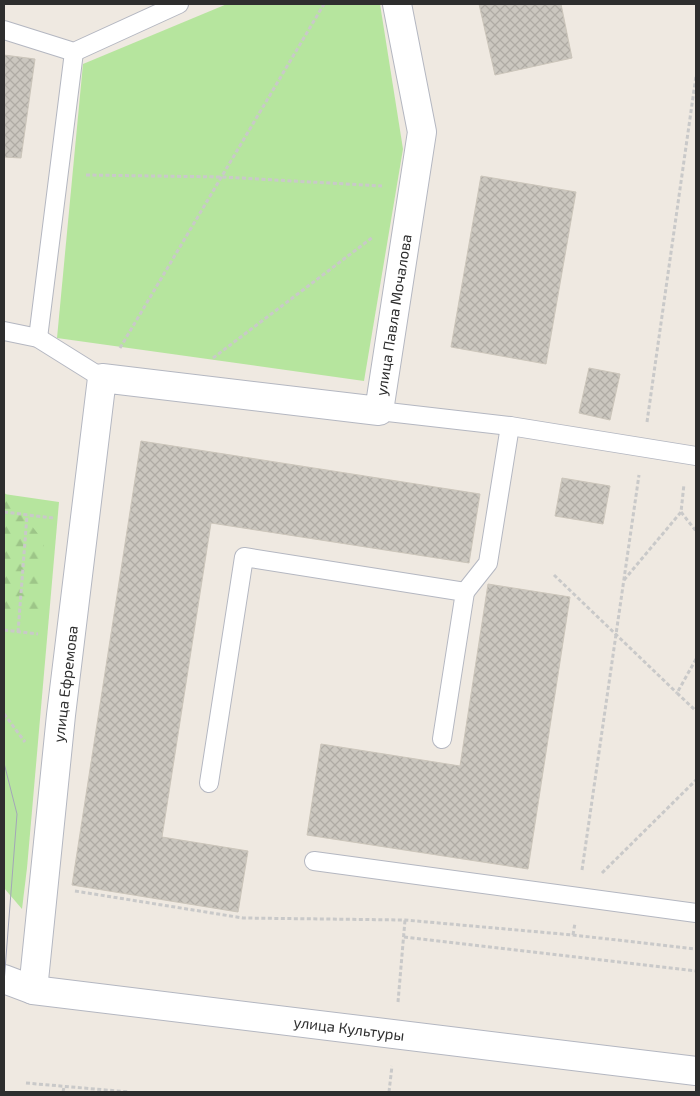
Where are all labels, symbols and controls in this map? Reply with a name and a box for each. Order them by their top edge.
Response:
street label: улица Павла Мочалова [371,233,416,397]
street label: улица Ефремова [49,624,82,743]
street label: улица Культуры [293,1012,406,1045]

